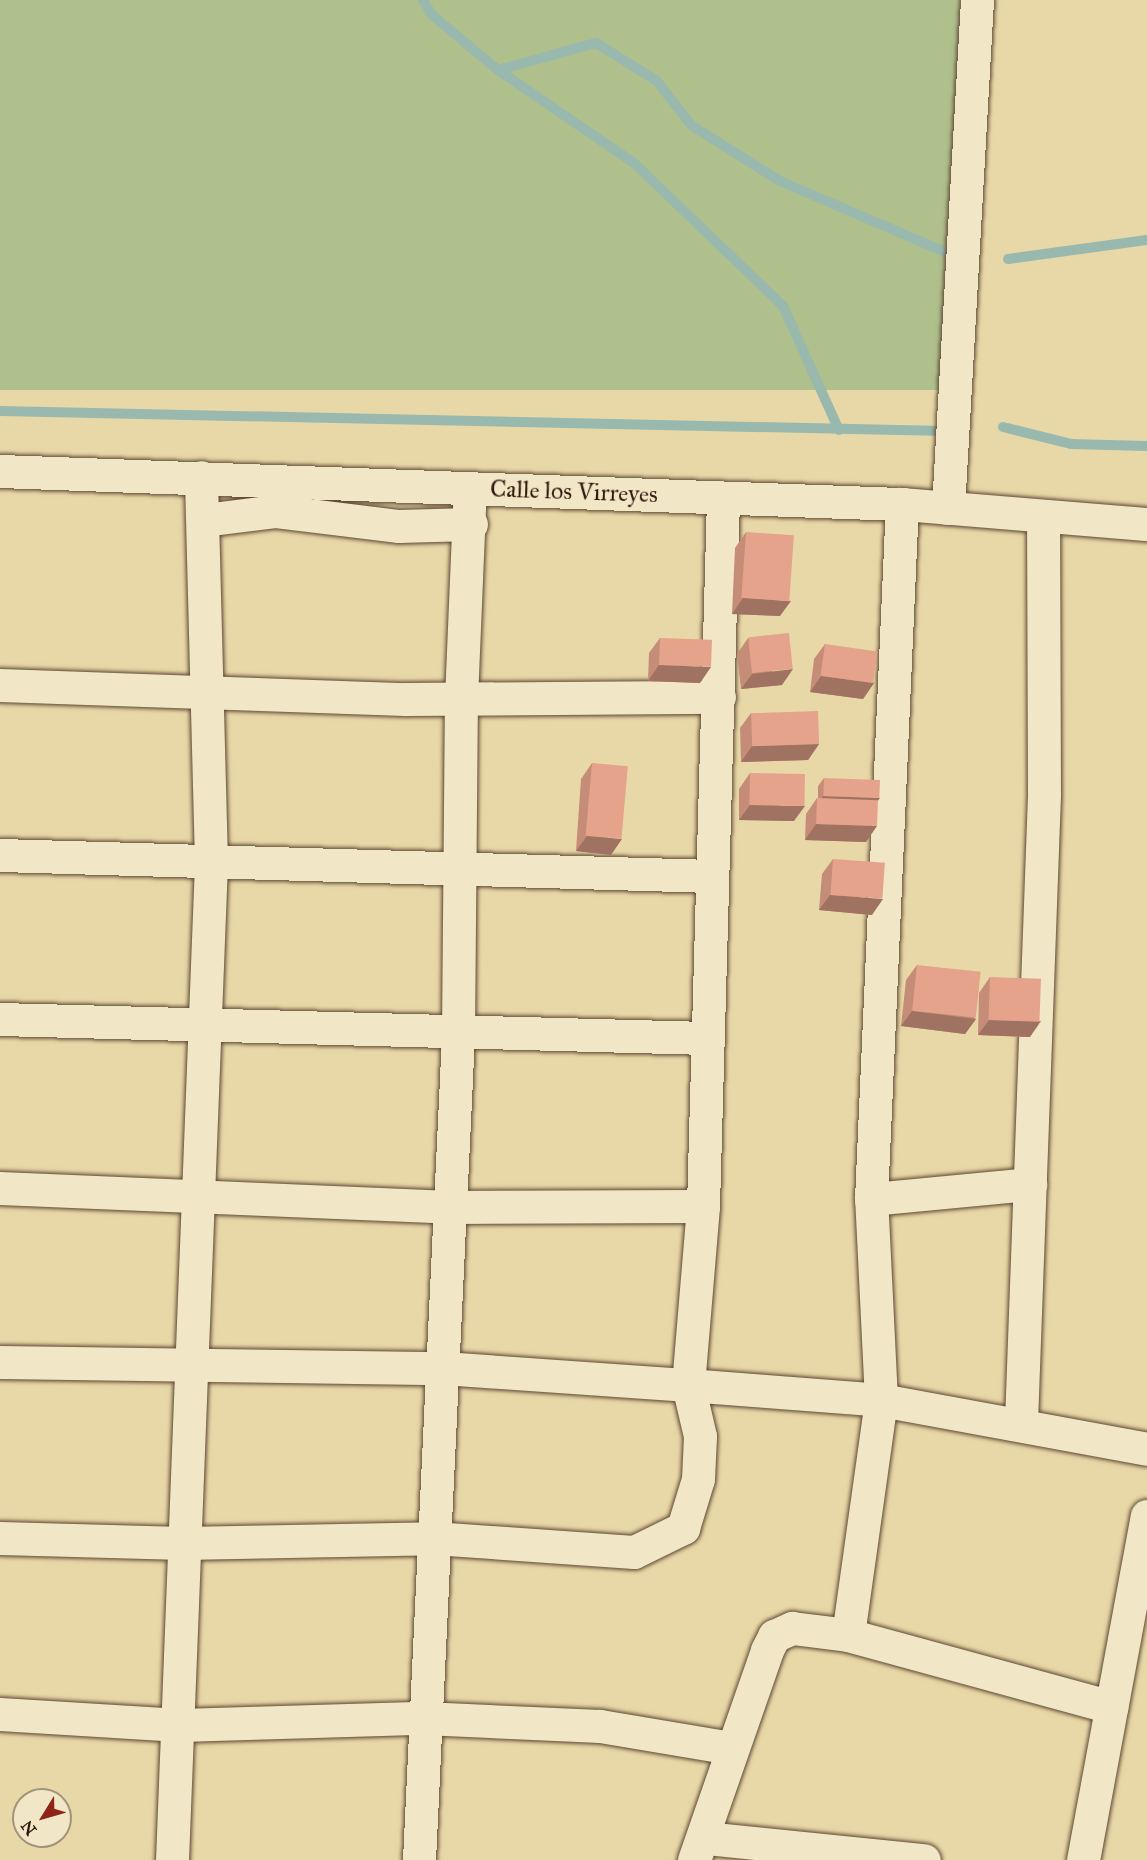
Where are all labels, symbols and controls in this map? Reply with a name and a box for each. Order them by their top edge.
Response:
street label: Calle los Virreyes [490,475,658,509]
north arrow [12,1788,72,1848]
text: N [17,1817,41,1839]

